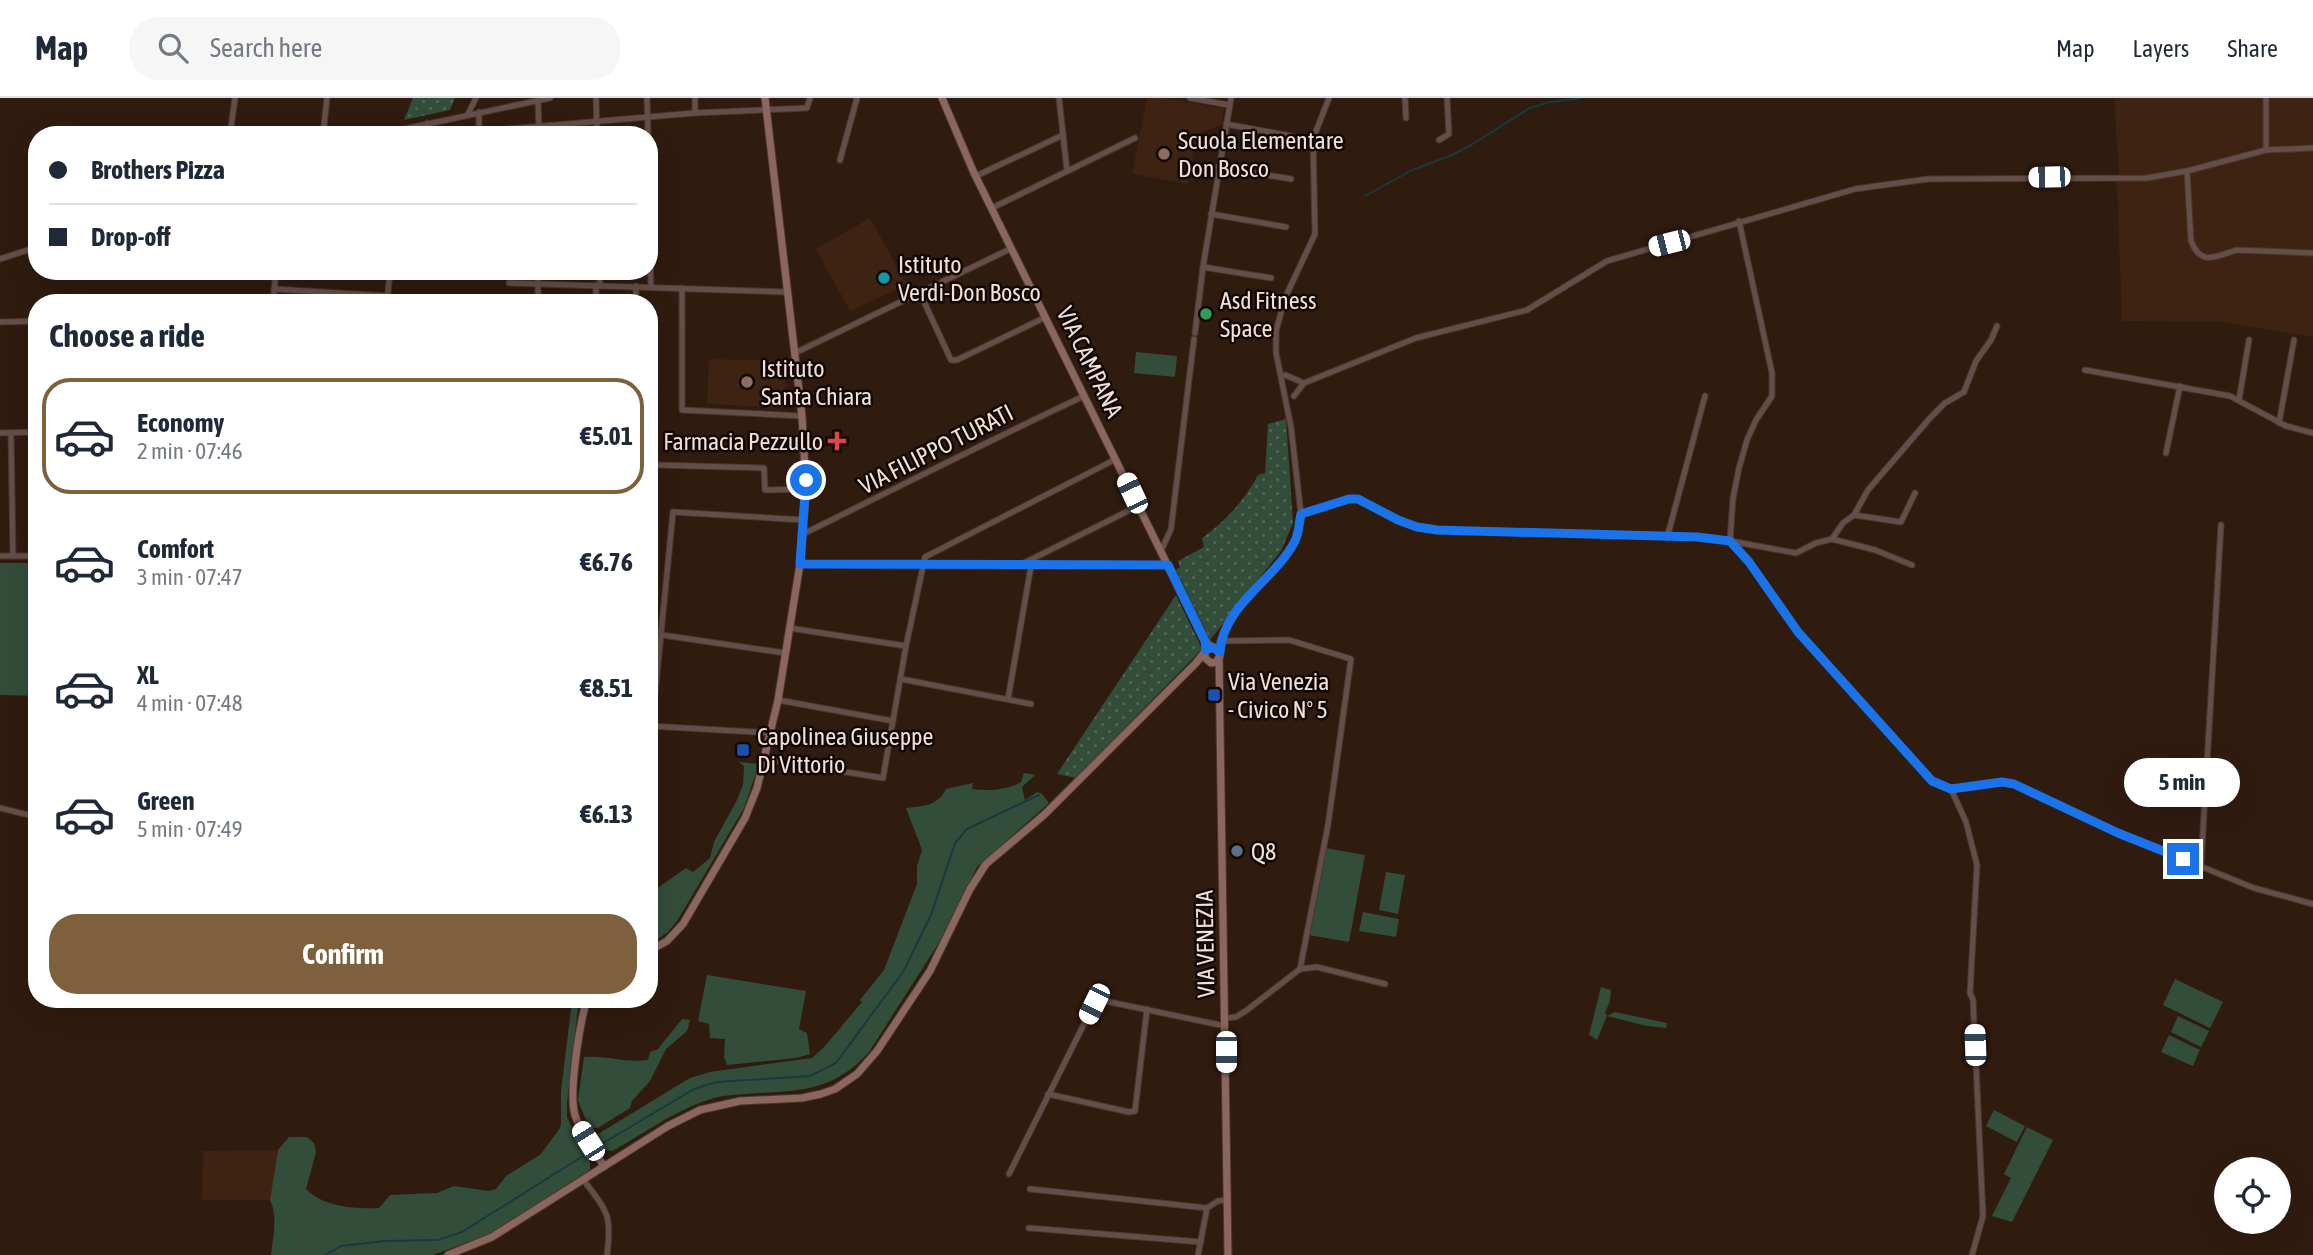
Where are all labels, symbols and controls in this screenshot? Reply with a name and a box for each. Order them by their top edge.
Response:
search box [130,17,620,80]
text: Map [35,29,88,67]
icon: search [154,29,192,67]
text: Search here [210,33,322,63]
text: Map [2056,35,2095,62]
text: Layers [2133,35,2189,62]
text: Share [2227,35,2278,62]
place label: Scuola Elementare Don Bosco [1178,127,1344,182]
marker: Scuola Elementare Don Bosco [1156,146,1172,162]
text: Brothers Pizza [91,155,225,185]
car [2028,166,2071,188]
text: Drop-off [91,222,171,252]
car [1647,228,1692,258]
place label: Istituto Verdi-Don Bosco [898,251,1041,306]
marker: Istituto Verdi-Don Bosco [876,270,892,286]
place label: Asd Fitness Space [1220,287,1316,342]
street label: VIA CAMPANA [1052,302,1129,422]
marker: Asd Fitness Space [1198,306,1214,322]
text: Choose a ride [49,317,205,354]
place label: Istituto Santa Chiara [761,355,872,410]
marker: Istituto Santa Chiara [739,374,755,390]
street label: VIA FILIPPO TURATI [855,399,1017,499]
icon: car [53,405,116,468]
text: Economy [137,408,224,438]
text: €5.01 [580,421,633,451]
place label: Farmacia Pezzullo [663,428,823,455]
marker: Farmacia Pezzullo [829,433,845,449]
text: 2 min · 07:46 [137,438,243,464]
route start [790,464,822,496]
car [1114,470,1151,516]
icon: car [53,531,116,594]
text: Comfort [137,534,214,564]
text: €6.76 [580,547,633,577]
text: 3 min · 07:47 [137,564,243,590]
icon: car [53,657,116,720]
text: XL [137,660,159,690]
place label: Via Venezia - Civico N° 5 [1228,668,1330,723]
text: €8.51 [580,673,633,703]
marker: Via Venezia - Civico N° 5 [1206,687,1222,703]
text: 4 min · 07:48 [137,690,243,716]
place label: Capolinea Giuseppe Di Vittorio [757,723,933,778]
marker: Capolinea Giuseppe Di Vittorio [735,742,751,758]
callout: 5 min [2125,758,2241,806]
text: 5 min [2159,769,2205,795]
icon: car [53,783,116,846]
text: Green [137,786,195,816]
text: €6.13 [580,799,633,829]
text: 5 min · 07:49 [137,816,243,842]
place label: Q8 [1251,838,1276,865]
marker: Q8 [1229,843,1245,859]
route end [2167,843,2199,875]
street label: VIA VENEZIA [1191,890,1219,998]
button: Confirm [49,914,637,994]
car [1076,981,1113,1027]
car [1964,1024,1987,1066]
car [1216,1031,1237,1073]
car [568,1118,609,1164]
map controls [2214,1157,2291,1234]
button: locate [2214,1157,2291,1234]

